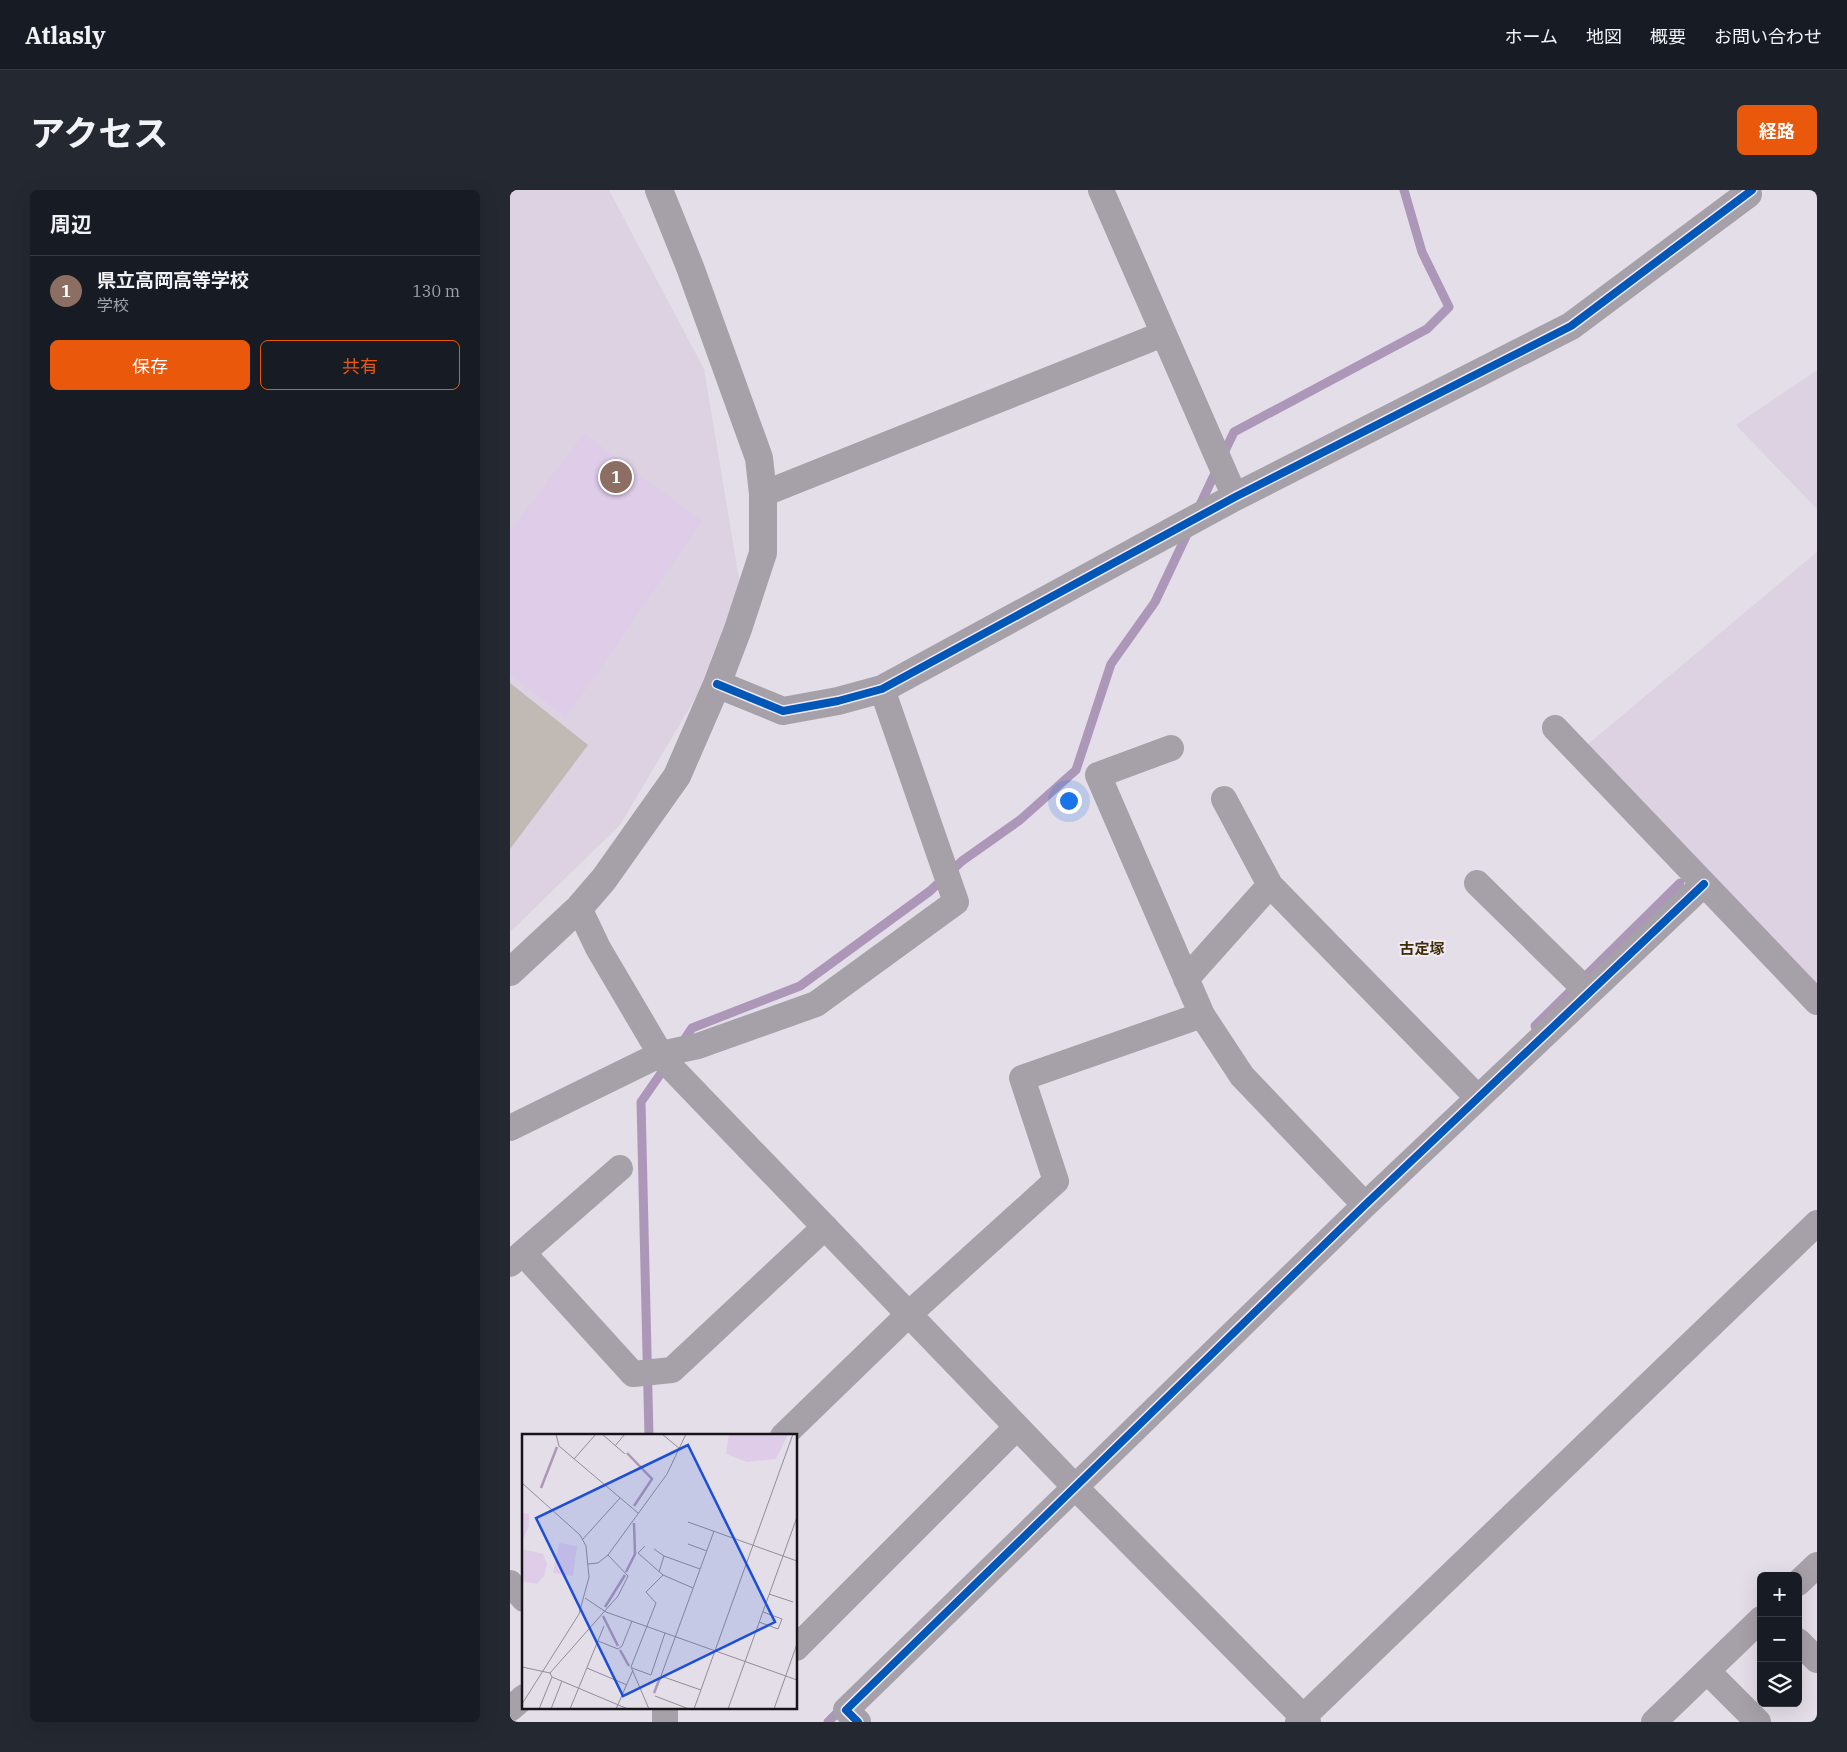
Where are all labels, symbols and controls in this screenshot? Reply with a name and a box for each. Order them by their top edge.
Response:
text: Atlasly [25,19,106,51]
text: ホーム [1505,25,1558,48]
text: 地図 [1586,25,1622,48]
text: 概要 [1650,25,1686,48]
text: お問い合わせ [1714,25,1822,48]
button: 経路 [1737,105,1817,155]
text: アクセス [30,110,168,156]
text: 周辺 [50,210,92,238]
text: 県立高岡高等学校 [97,268,249,292]
text: 1 [61,281,71,301]
text: 130 m [412,281,460,301]
text: 学校 [97,295,129,315]
button: 保存 [50,340,250,390]
button: 共有 [260,340,460,390]
pin: 1 [600,458,632,496]
your location [1056,788,1082,814]
district label: 古定塚 [1399,939,1445,958]
inset map [522,1434,798,1710]
map controls [1757,1572,1802,1707]
button: + [1757,1572,1802,1617]
button: − [1757,1617,1802,1662]
button: layers [1757,1662,1802,1707]

